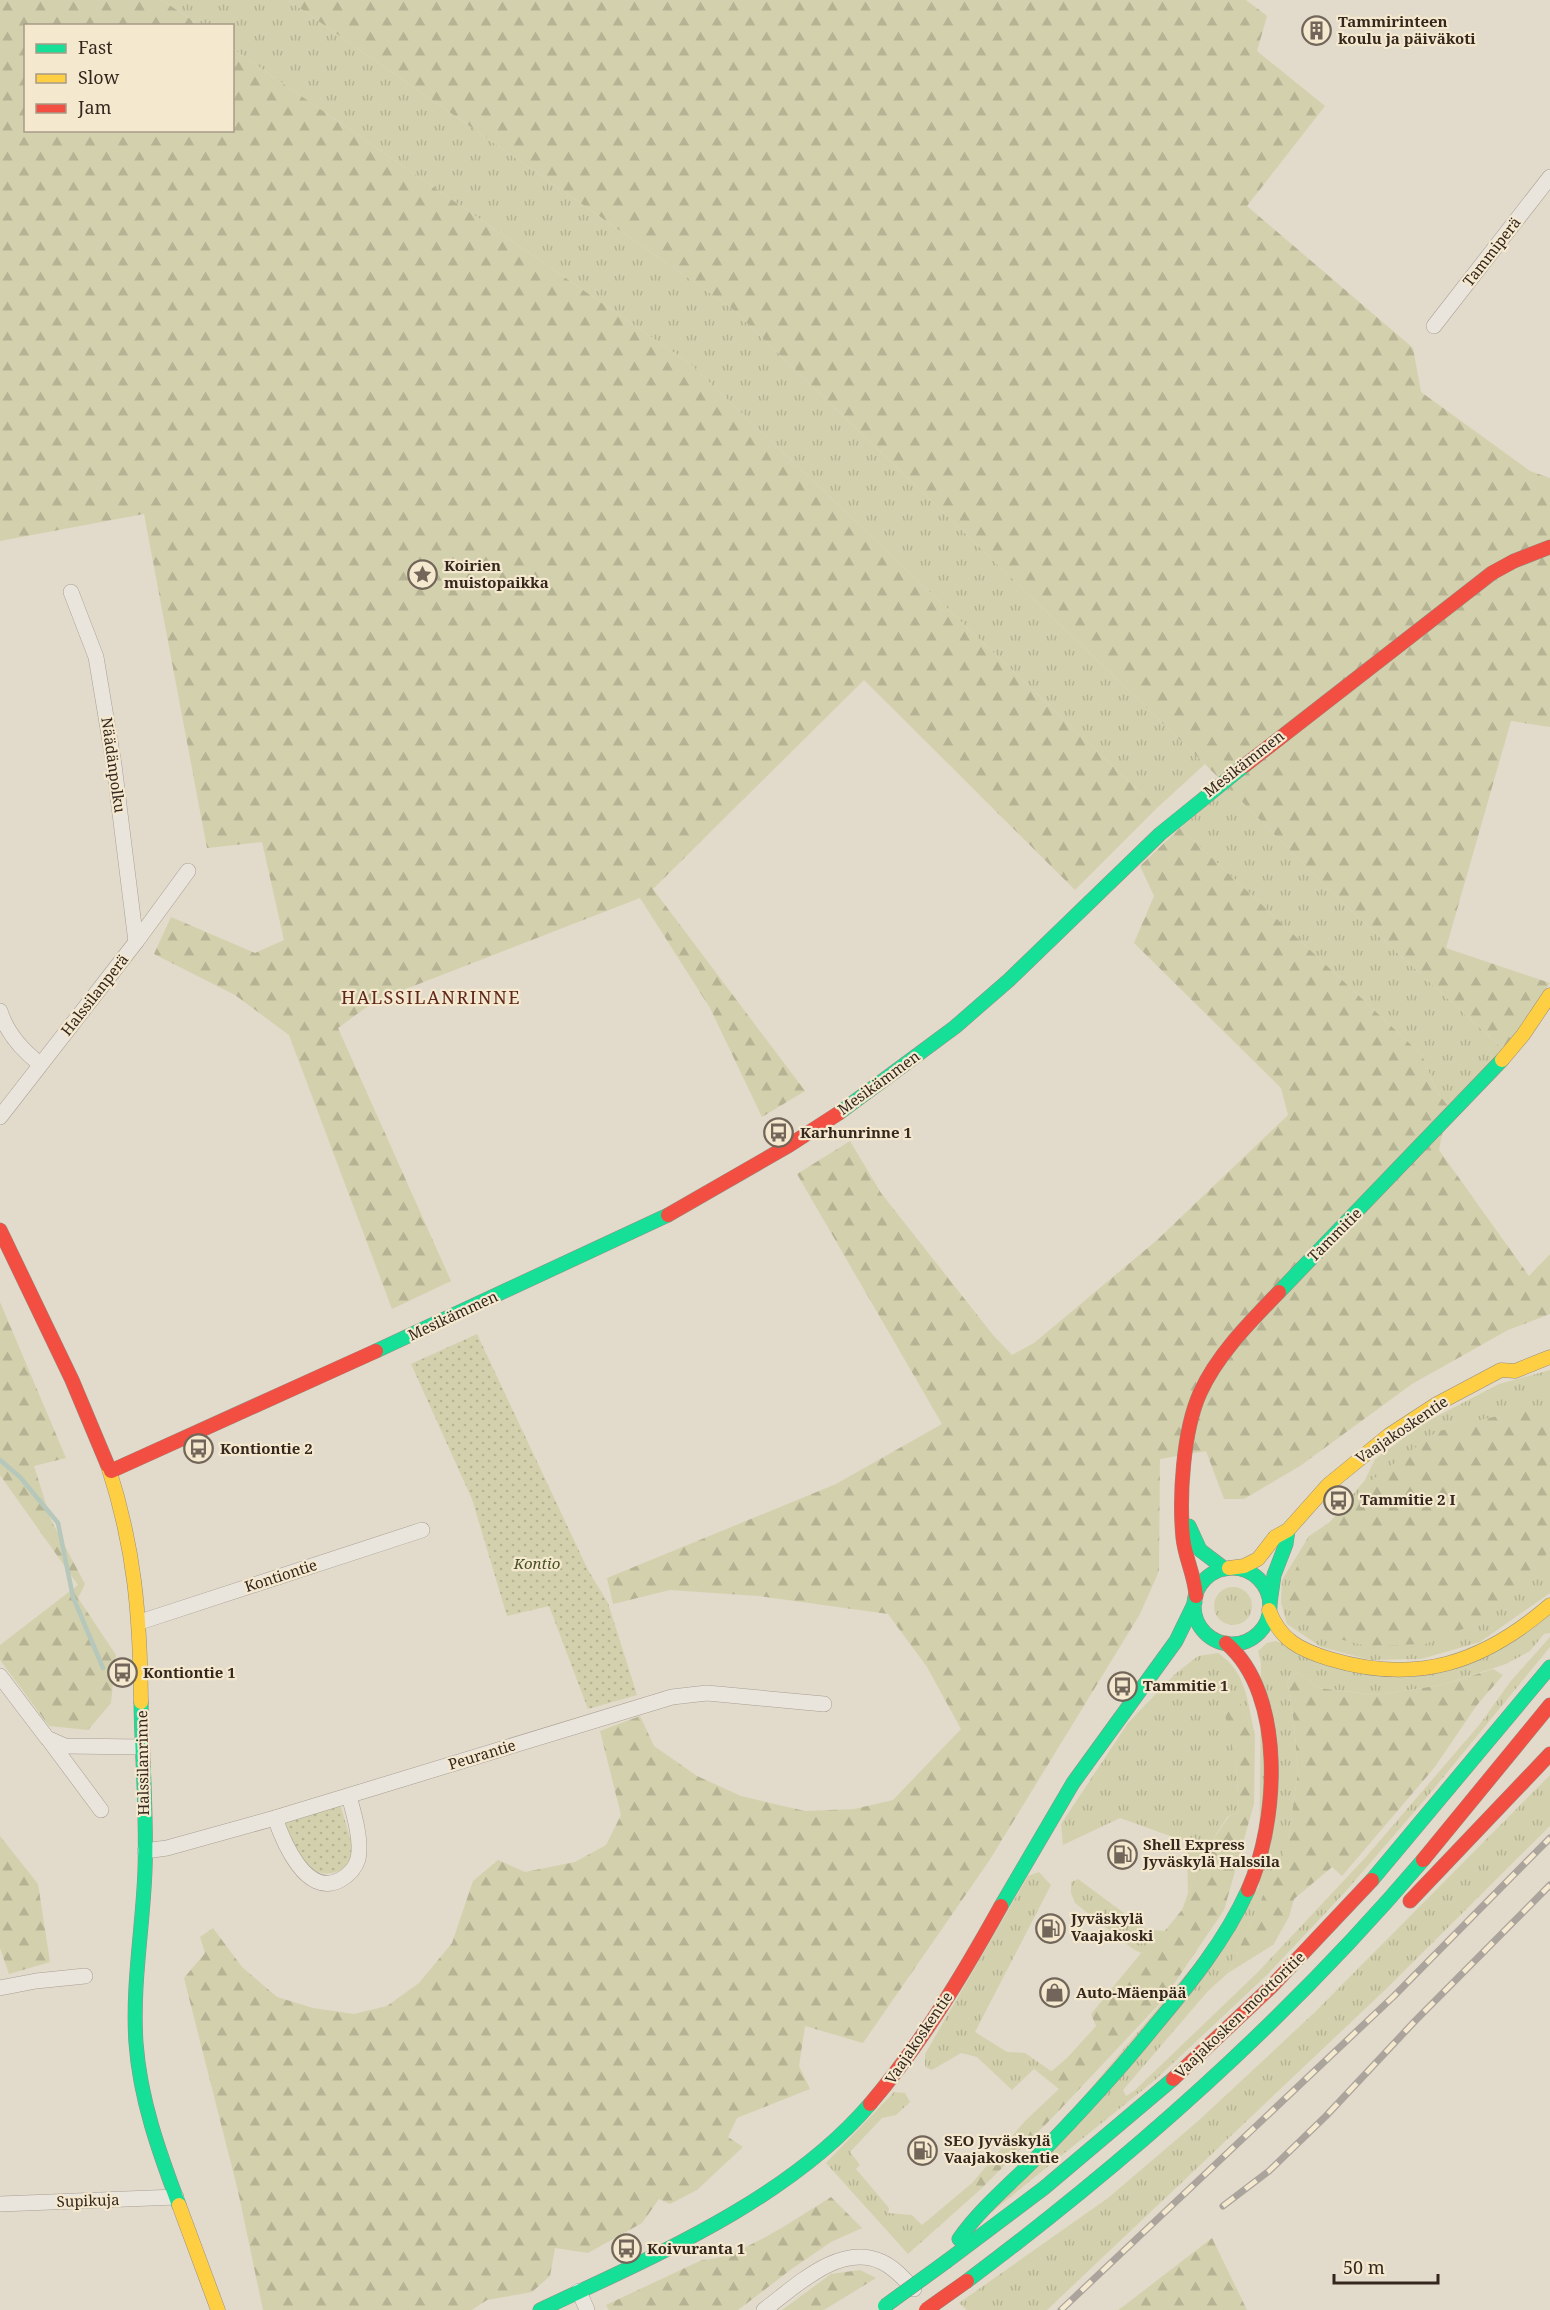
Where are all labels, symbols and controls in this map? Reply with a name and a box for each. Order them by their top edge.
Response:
place label: Tammirinteen koulu ja päiväkoti [1338,11,1476,48]
building icon: Tammirinteen koulu ja päiväkoti [1301,15,1333,47]
legend [24,24,234,132]
text: Fast [78,35,113,59]
text: Slow [78,65,120,89]
text: Jam [77,95,112,119]
street label: Tammiperä [1458,213,1525,290]
place label: Koirien muistopaikka [444,555,549,592]
place icon: Koirien muistopaikka [407,559,439,591]
street label: Näädänpolku [97,716,131,814]
street label: Mesikämmen [1199,725,1288,801]
street label: Halssilanperä [56,949,132,1039]
district label: HALSSILANRINNE [341,985,521,1009]
street label: Mesikämmen [833,1045,924,1119]
bus stop icon: Karhunrinne 1 [763,1117,795,1149]
place label: Karhunrinne 1 [800,1122,912,1142]
street label: Tammitie [1303,1203,1366,1266]
street label: Mesikämmen [404,1285,501,1345]
street label: Vaajakoskentie [1351,1391,1451,1467]
bus stop icon: Kontiontie 2 [183,1433,215,1465]
place label: Kontiontie 2 [220,1438,313,1458]
bus stop icon: Tammitie 2 I [1323,1484,1355,1516]
place label: Tammitie 2 I [1360,1489,1455,1509]
park label: Kontio [513,1553,560,1573]
street label: Kontiontie [242,1554,319,1596]
bus stop icon: Kontiontie 1 [106,1657,138,1689]
place label: Kontiontie 1 [143,1662,236,1682]
bus stop icon: Tammitie 1 [1106,1670,1138,1702]
place label: Tammitie 1 [1143,1675,1229,1695]
street label: Halssilanrinne [131,1710,153,1816]
street label: Peurantie [446,1734,518,1774]
place label: Shell Express Jyväskylä Halssila [1142,1834,1280,1871]
fuel station icon: Shell Express Jyväskylä Halssila [1106,1838,1138,1870]
place label: Jyväskylä Vaajakoski [1070,1908,1154,1945]
fuel station icon: Jyväskylä Vaajakoski [1034,1912,1066,1944]
street label: Vaajakosken moottoritie [1170,1947,1309,2082]
shop icon: Auto-Mäenpää [1039,1977,1071,2009]
place label: Auto-Mäenpää [1076,1982,1186,2002]
street label: Vaajakoskentie [880,1987,956,2087]
place label: SEO Jyväskylä Vaajakoskentie [944,2130,1059,2167]
fuel station icon: SEO Jyväskylä Vaajakoskentie [907,2134,939,2166]
street label: Supikuja [56,2189,120,2211]
bus stop icon: Koivuranta 1 [610,2233,642,2265]
place label: Koivuranta 1 [647,2238,745,2258]
scale bar [1334,2247,1438,2285]
text: 50 m [1343,2255,1385,2279]

